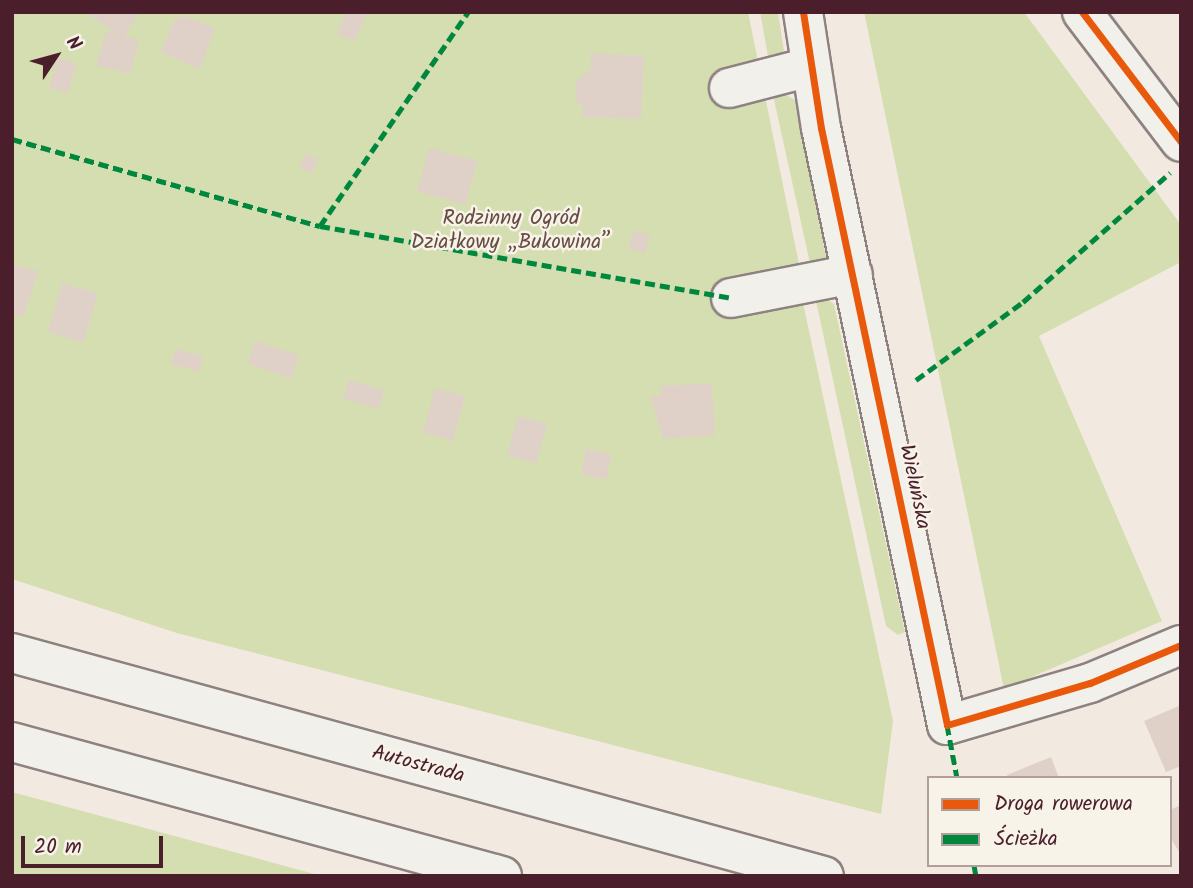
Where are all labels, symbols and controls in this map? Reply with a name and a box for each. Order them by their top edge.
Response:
north arrow [21,21,91,91]
text: N [57,30,89,57]
park label: Rodzinny Ogród Działkowy „Bukowina” [411,206,611,256]
street label: Wieluńska [893,442,935,532]
street label: Autostrada [369,741,467,789]
legend [927,776,1172,867]
text: Droga rowerowa [994,788,1133,821]
scale bar [24,822,166,866]
text: Ścieżka [994,823,1058,856]
text: 20 m [34,831,82,864]

